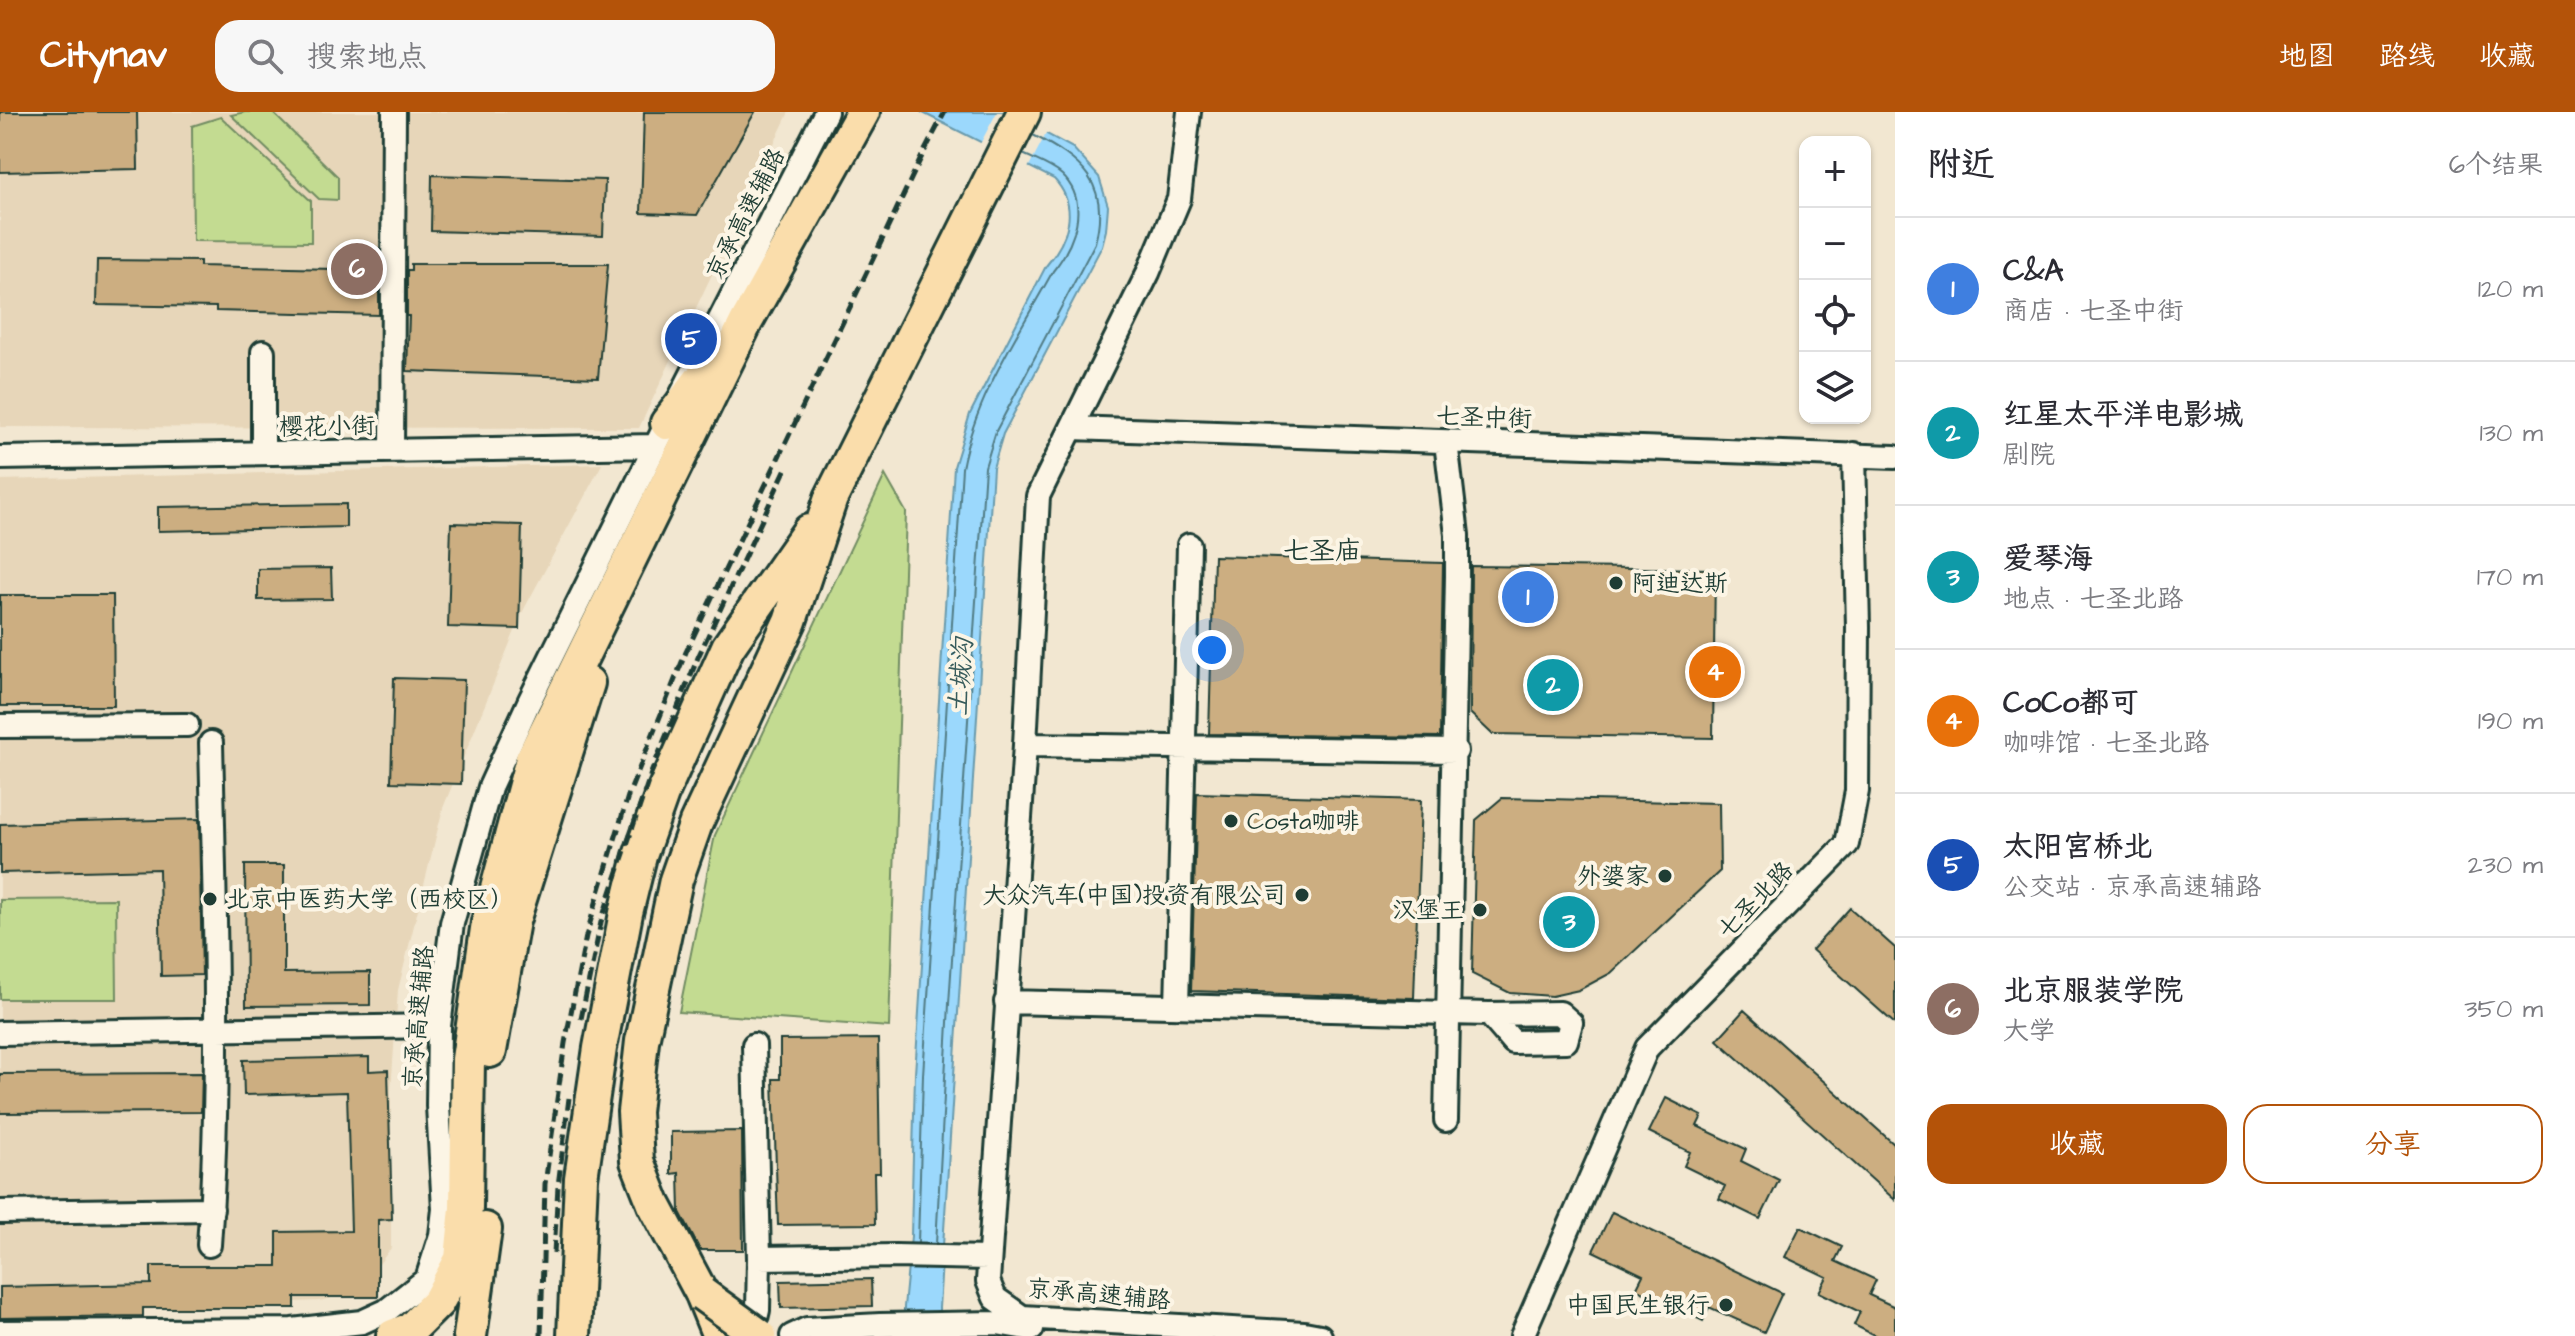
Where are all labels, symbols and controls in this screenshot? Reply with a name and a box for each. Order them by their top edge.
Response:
search box [215,20,775,92]
text: Citynav [40,30,167,82]
icon: search [243,34,287,78]
text: 搜索地点 [307,36,427,78]
text: 地图 [2279,37,2335,76]
text: 路线 [2379,37,2435,76]
text: 收藏 [2479,37,2535,76]
map controls [1799,136,1871,424]
button: + [1799,136,1871,208]
text: 附近 [1927,141,1995,189]
street label: 京承高速辅路 [698,143,794,286]
text: 6个结果 [2449,147,2543,183]
button: − [1799,208,1871,280]
pin: 6 [331,239,383,299]
text: C&A [2003,250,2064,292]
text: 1 [1951,271,1955,307]
text: 120 m [2478,271,2543,307]
button: locate [1799,280,1871,352]
text: 商店 · 七圣中街 [2003,293,2183,329]
pin: 5 [665,309,717,369]
button: layers [1799,352,1871,424]
text: 红星太平洋电影城 [2003,394,2243,436]
street label: 七圣中街 [1435,399,1533,437]
street label: 樱花小街 [279,409,375,445]
text: 2 [1946,415,1960,451]
text: 130 m [2479,415,2543,451]
text: 剧院 [2003,437,2055,473]
district label: 七圣庙 [1283,533,1361,569]
text: 爱琴海 [2003,538,2093,580]
text: 3 [1946,559,1960,595]
text: 170 m [2477,559,2543,595]
pin: 1 [1502,567,1554,627]
place label: 阿迪达斯 [1632,567,1728,601]
marker: 阿迪达斯 [1607,574,1625,592]
text: 地点 · 七圣北路 [2003,581,2183,617]
your location [1192,630,1232,670]
water label: 土城沟 [940,635,982,717]
pin: 4 [1689,642,1741,702]
pin: 2 [1527,655,1579,715]
text: CoCo都可 [2003,682,2139,724]
text: 4 [1944,703,1962,739]
text: 190 m [2478,703,2543,739]
text: 咖啡馆 · 七圣北路 [2003,725,2209,761]
place label: Costa咖啡 [1247,805,1359,839]
marker: Costa咖啡 [1222,812,1240,830]
text: 太阳宫桥北 [2003,826,2153,868]
text: 5 [1944,847,1962,883]
text: 230 m [2468,847,2543,883]
street label: 七圣北路 [1710,854,1801,947]
place label: 外婆家 [1577,860,1649,894]
marker: 外婆家 [1656,867,1674,885]
text: 公交站 · 京承高速辅路 [2003,869,2261,905]
place label: 大众汽车(中国)投资有限公司 [982,879,1286,913]
place label: 北京中医药大学（西校区） [226,883,514,917]
marker: 大众汽车(中国)投资有限公司 [1293,886,1311,904]
marker: 北京中医药大学（西校区） [201,890,219,908]
pin: 3 [1543,892,1595,952]
place label: 汉堡王 [1392,894,1464,928]
marker: 汉堡王 [1471,901,1489,919]
street label: 京承高速辅路 [396,944,442,1090]
text: 北京服装学院 [2003,970,2183,1012]
text: 6 [1945,991,1961,1027]
text: 350 m [2464,991,2543,1027]
text: 大学 [2003,1013,2055,1049]
button: 收藏 [1927,1104,2227,1184]
button: 分享 [2243,1104,2543,1184]
street label: 京承高速辅路 [1026,1272,1172,1318]
place label: 中国民生银行 [1566,1289,1710,1323]
marker: 中国民生银行 [1717,1296,1735,1314]

